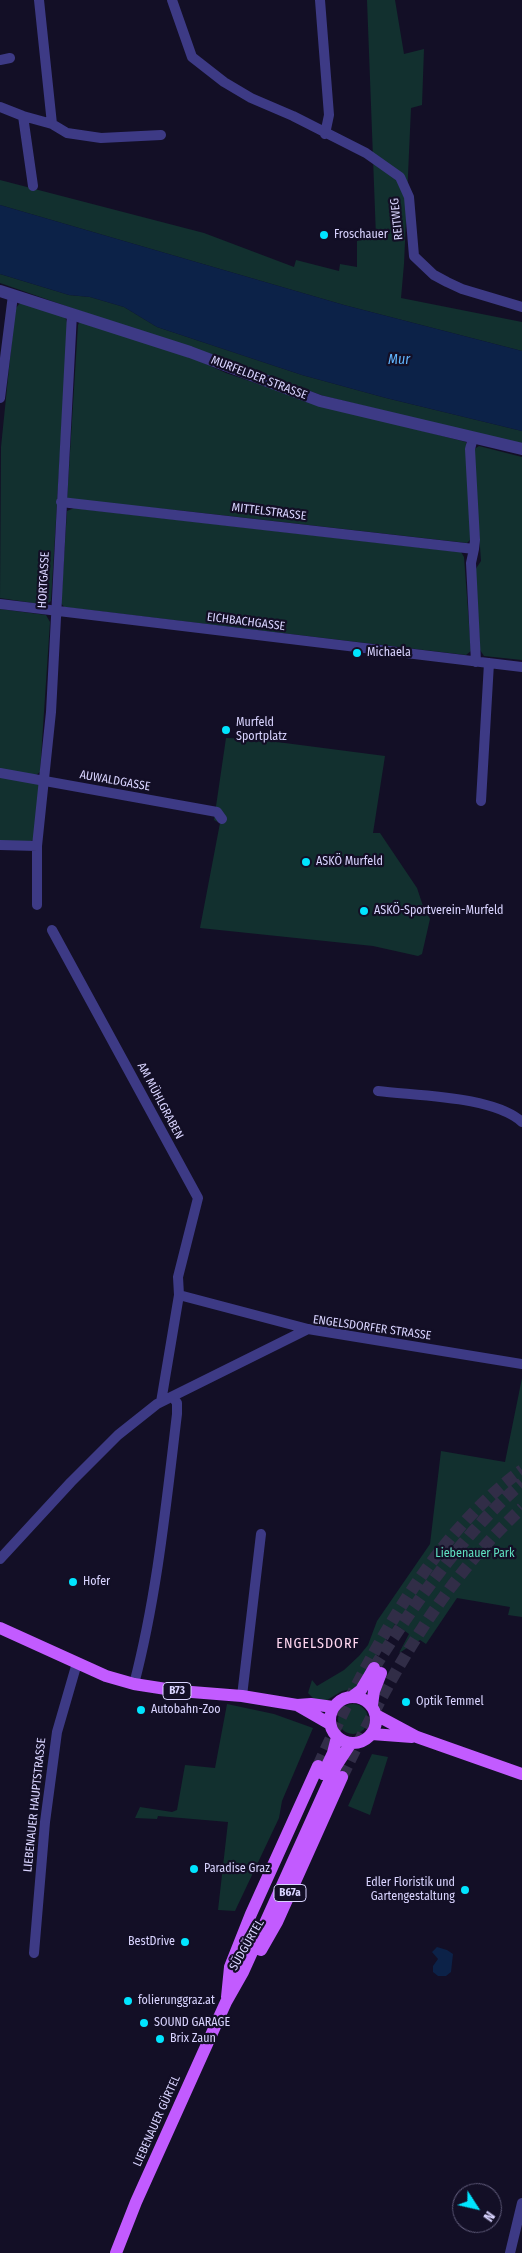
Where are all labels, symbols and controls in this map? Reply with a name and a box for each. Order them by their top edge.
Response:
street label: REITWEG [388,197,406,241]
place label: Froschauer [334,228,388,242]
marker: Froschauer [318,229,330,241]
water label: Mur [388,352,410,368]
street label: MURFELDER STRASSE [209,353,309,403]
street label: MITTELSTRASSE [231,500,307,524]
street label: HORTGASSE [35,551,53,609]
street label: EICHBACHGASSE [206,610,286,634]
place label: Michaela [367,646,411,660]
marker: Michaela [351,647,363,659]
place label: Murfeld Sportplatz [236,716,287,744]
marker: Murfeld Sportplatz [220,724,232,736]
street label: AUWALDGASSE [79,768,151,794]
place label: ASKÖ Murfeld [316,855,383,869]
marker: ASKÖ Murfeld [300,856,312,868]
place label: ASKÖ-Sportverein-Murfeld [374,904,503,918]
marker: ASKÖ-Sportverein-Murfeld [358,905,370,917]
street label: AM MÜHLGRABEN [134,1060,186,1142]
street label: ENGELSDORFER STRASSE [312,1313,432,1343]
park label: Liebenauer Park [435,1547,515,1561]
place label: Hofer [83,1575,110,1589]
marker: Hofer [67,1576,79,1588]
district label: ENGELSDORF [275,1636,361,1652]
road number: B73 [163,1682,191,1700]
place label: Optik Temmel [416,1695,484,1709]
marker: Optik Temmel [400,1696,412,1708]
place label: Autobahn-Zoo [151,1703,221,1717]
marker: Autobahn-Zoo [135,1704,147,1716]
street label: LIEBENAUER HAUPTSTRASSE [21,1737,49,1873]
place label: Paradise Graz [204,1862,270,1876]
marker: Paradise Graz [188,1863,200,1875]
place label: Edler Floristik und Gartengestaltung [366,1876,455,1904]
marker: Edler Floristik und Gartengestaltung [459,1884,471,1896]
road number: B67a [274,1885,306,1902]
street label: SÜDGÜRTEL [227,1917,267,1973]
place label: BestDrive [128,1935,175,1949]
marker: BestDrive [179,1936,191,1948]
place label: folierunggraz.at [138,1994,215,2008]
marker: folierunggraz.at [122,1995,134,2007]
place label: SOUND GARAGE [154,2016,230,2030]
marker: SOUND GARAGE [138,2017,150,2029]
place label: Brix Zaun [170,2032,216,2046]
marker: Brix Zaun [154,2033,166,2045]
street label: LIEBENAUER GÜRTEL [130,2073,184,2169]
north arrow [452,2183,502,2233]
text: N [480,2208,498,2225]

